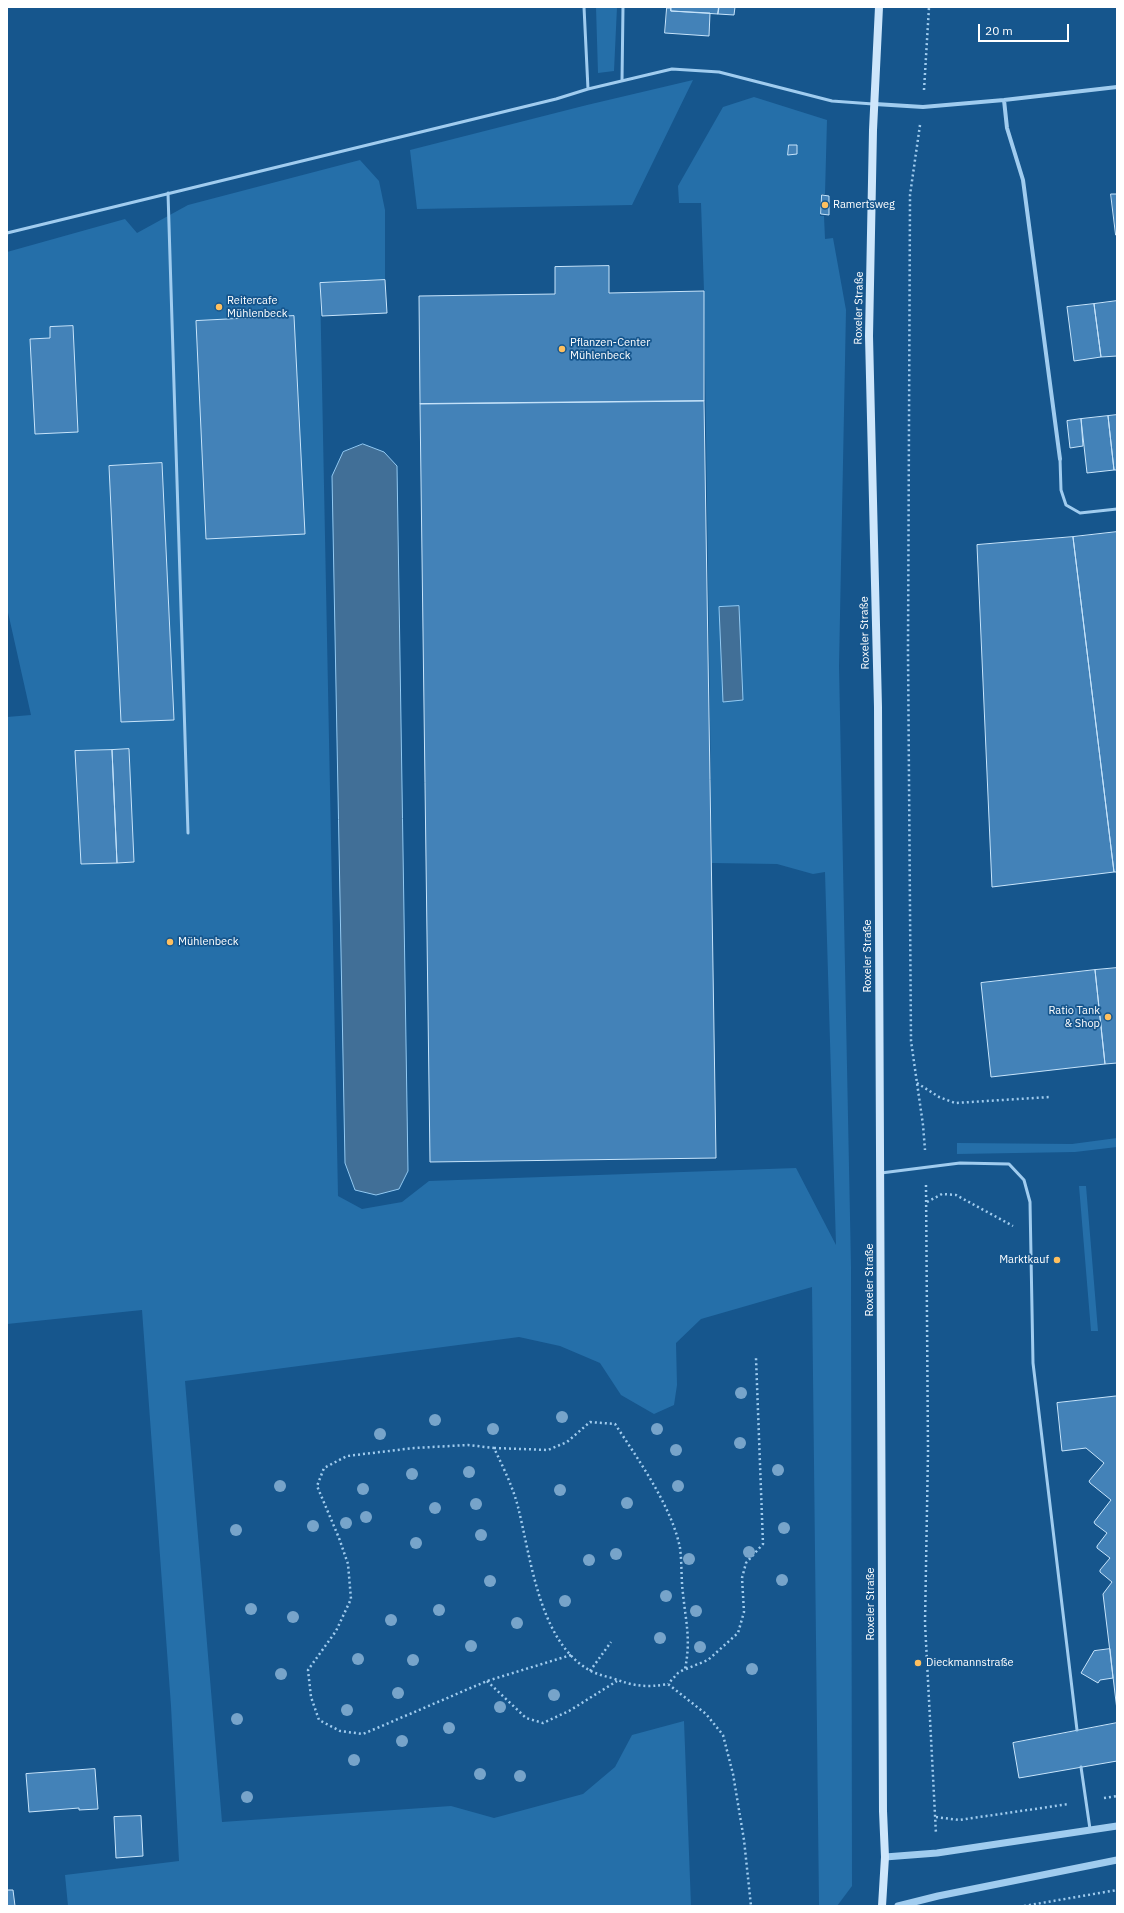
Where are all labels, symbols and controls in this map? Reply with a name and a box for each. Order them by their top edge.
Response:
scale bar [980,16,1071,42]
text: 20 m [985,23,1013,38]
place label: Ramertsweg [833,198,895,212]
marker: Ramertsweg [820,200,830,210]
street label: Roxeler Straße [852,271,866,345]
place label: Reitercafe Mühlenbeck [227,294,287,320]
marker: Reitercafe Mühlenbeck [214,302,224,312]
place label: Pflanzen-Center Mühlenbeck [570,336,650,362]
marker: Pflanzen-Center Mühlenbeck [557,344,567,354]
street label: Roxeler Straße [858,596,872,670]
street label: Roxeler Straße [861,919,875,993]
place label: Mühlenbeck [178,935,238,949]
marker: Mühlenbeck [165,937,175,947]
place label: Ratio Tank & Shop [1048,1004,1100,1030]
marker: Ratio Tank & Shop [1103,1012,1113,1022]
street label: Roxeler Straße [863,1243,877,1317]
place label: Marktkauf [999,1253,1049,1267]
marker: Marktkauf [1052,1255,1062,1265]
street label: Roxeler Straße [864,1567,878,1641]
place label: Dieckmannstraße [926,1656,1014,1670]
marker: Dieckmannstraße [913,1658,923,1668]

